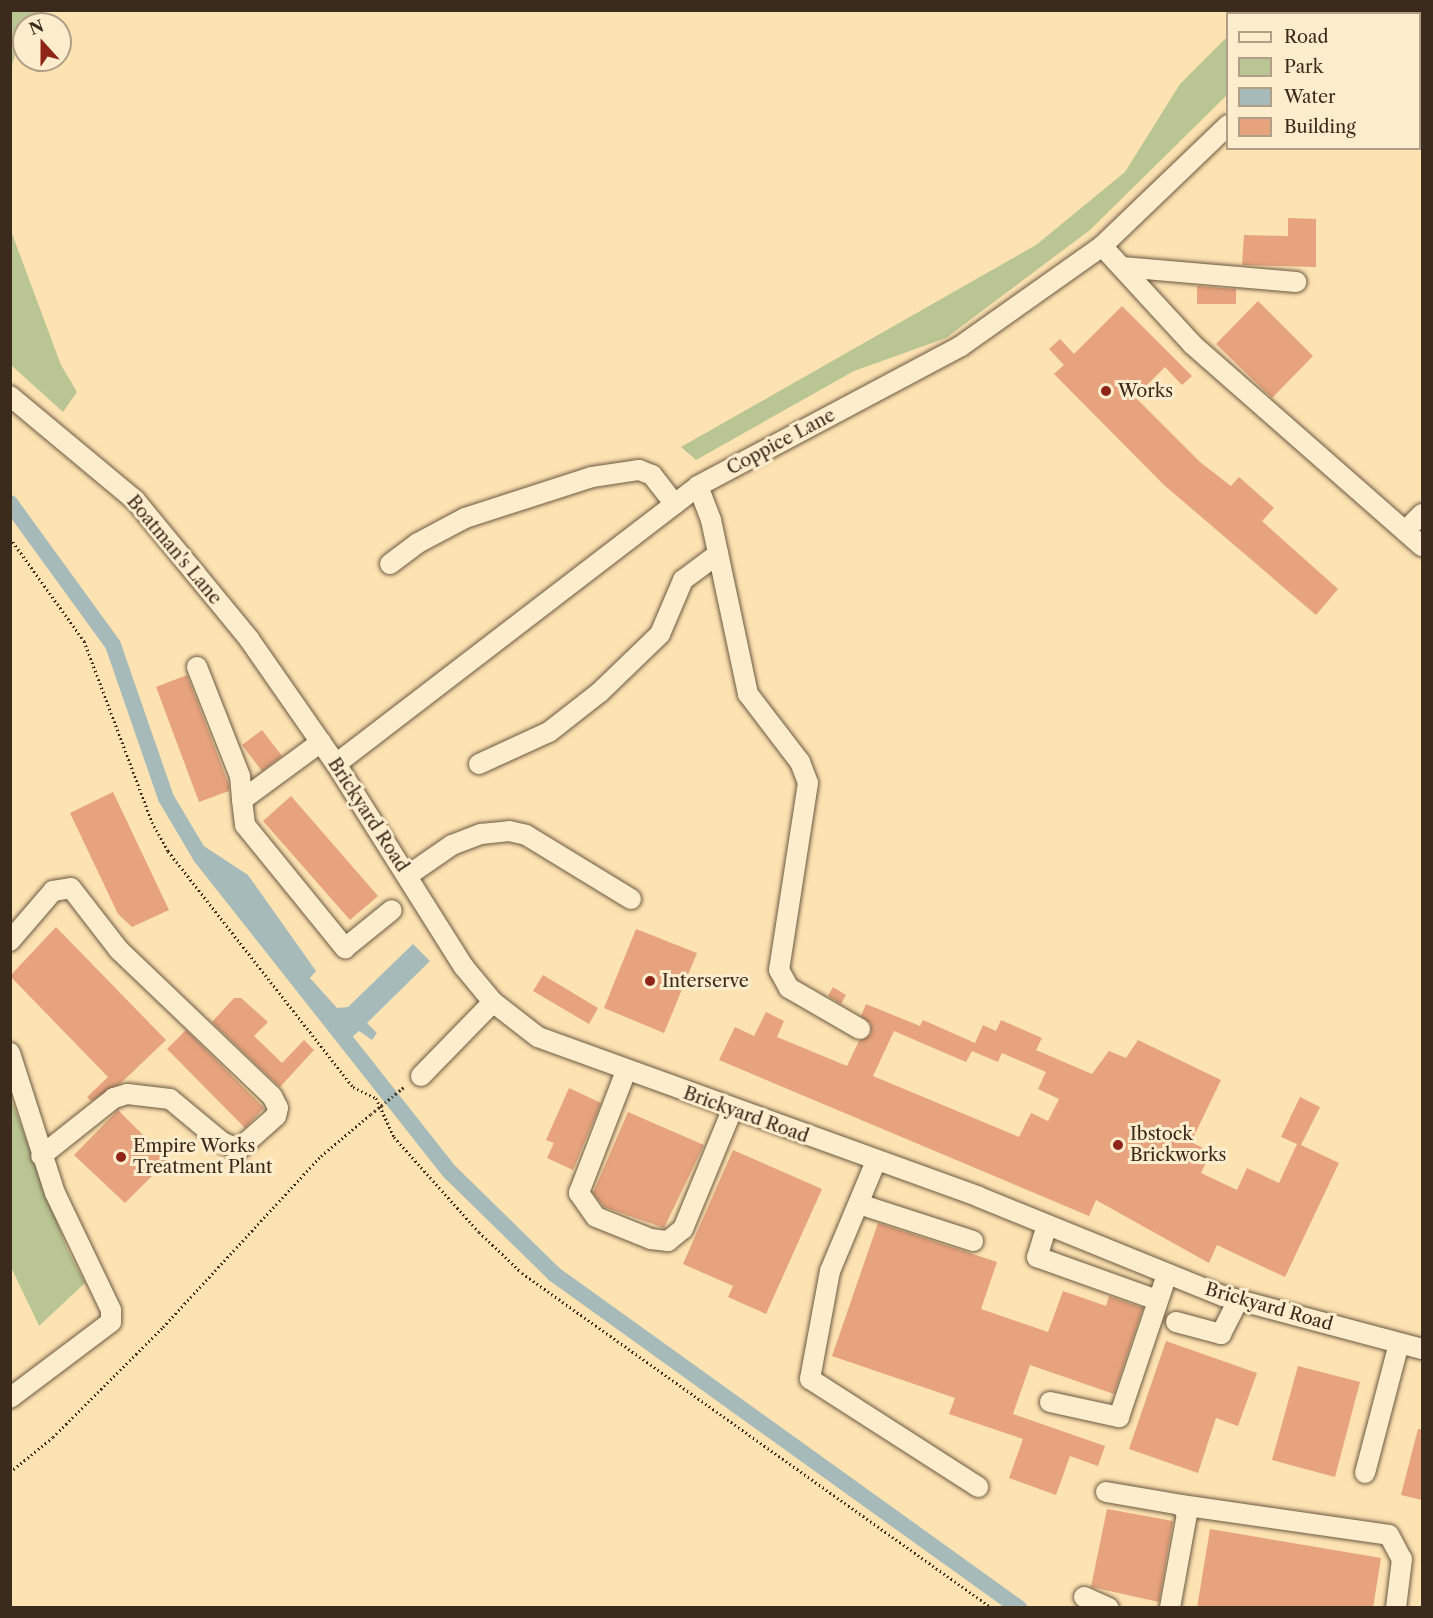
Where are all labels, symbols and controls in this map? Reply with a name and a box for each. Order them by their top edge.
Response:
north arrow [12,12,72,72]
legend [1226,12,1421,150]
text: N [26,15,46,39]
text: Road [1284,26,1329,48]
text: Park [1284,56,1323,78]
text: Water [1284,86,1336,108]
text: Building [1284,116,1356,138]
place label: Works [1118,380,1173,402]
marker: Works [1099,384,1113,398]
street label: Coppice Lane [723,404,839,480]
street label: Boatman's Lane [122,491,226,609]
street label: Brickyard Road [323,754,413,876]
place label: Interserve [662,970,749,992]
marker: Interserve [643,974,657,988]
street label: Brickyard Road [680,1082,812,1148]
place label: Ibstock Brickworks [1130,1124,1226,1166]
place label: Empire Works Treatment Plant [133,1136,272,1178]
marker: Ibstock Brickworks [1111,1138,1125,1152]
marker: Empire Works Treatment Plant [114,1150,128,1164]
street label: Brickyard Road [1203,1278,1335,1336]

